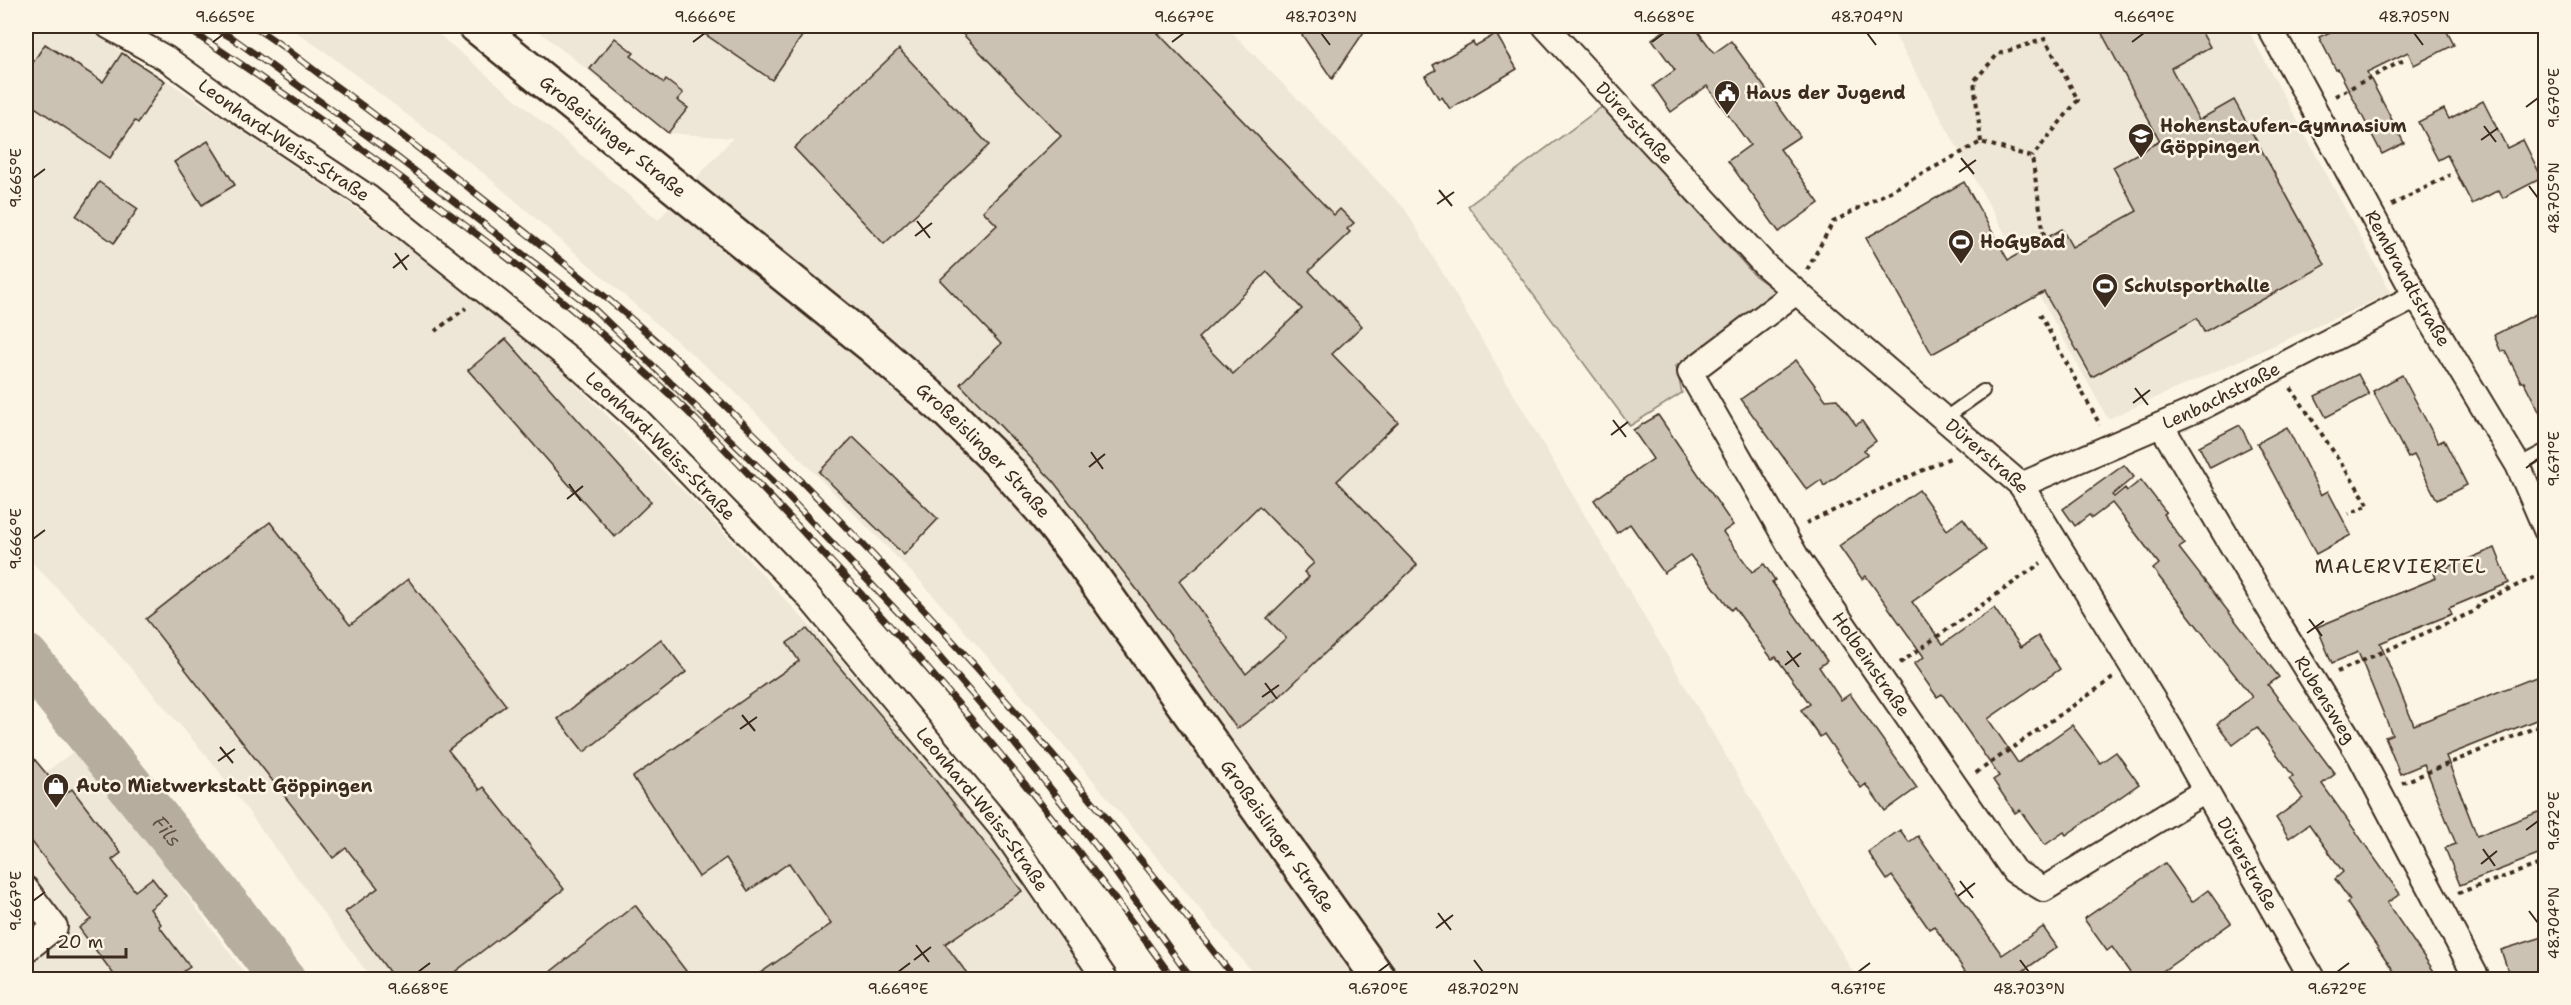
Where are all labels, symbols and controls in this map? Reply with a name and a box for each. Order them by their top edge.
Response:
text: 9.665°E [195,7,255,27]
text: 9.666°E [674,7,736,27]
text: 9.667°E [1154,7,1214,27]
text: 48.703°N [1285,7,1357,27]
text: 9.668°E [1633,7,1695,27]
text: 48.704°N [1831,7,1903,27]
text: 9.669°E [2114,7,2174,27]
text: 48.705°N [2378,7,2450,27]
text: 9.670°E [2544,68,2564,128]
street label: Großeislinger Straße [535,70,691,203]
street label: Leonhard-Weiss-Straße [193,73,374,207]
street label: Dürerstraße [1590,77,1678,170]
public building icon: Haus der Jugend [1712,78,1742,116]
place label: Haus der Jugend [1746,81,1906,105]
place label: Hohenstaufen-Gymnasium Göppingen [2160,114,2407,159]
school or university icon: Hohenstaufen-Gymnasium Göppingen [2126,121,2156,159]
text: 9.665°E [6,148,26,208]
text: 48.705°N [2544,162,2564,234]
street label: Rembrandtstraße [2360,206,2456,351]
sports icon: HoGyBad [1946,227,1976,265]
place label: HoGyBad [1980,230,2066,254]
sports icon: Schulsporthalle [2090,271,2120,309]
place label: Schulsporthalle [2124,274,2270,298]
street label: Lenbachstraße [2158,357,2284,435]
street label: Leonhard-Weiss-Straße [580,366,741,526]
street label: Großeislinger Straße [911,378,1056,523]
street label: Dürerstraße [1940,413,2035,498]
text: 9.671°E [2544,431,2564,487]
text: 9.666°E [6,508,26,570]
district label: MALERVIERTEL [2315,553,2487,579]
street label: Holbeinstraße [1826,607,1916,722]
street label: Rubensweg [2289,651,2361,748]
street label: Leonhard-Weiss-Straße [910,722,1054,896]
street label: Großeislinger Straße [1215,755,1340,917]
shop icon: Auto Mietwerkstatt Göppingen [41,771,71,809]
place label: Auto Mietwerkstatt Göppingen [76,774,372,798]
text: 9.672°E [2544,791,2564,851]
water label: Fils [146,810,187,852]
street label: Dürerstraße [2211,813,2283,915]
text: 9.667°E [6,871,26,931]
text: 48.704°N [2544,887,2564,959]
scale bar [48,921,126,959]
text: 20 m [57,930,103,954]
text: 9.668°E [387,979,449,999]
text: 9.669°E [868,979,928,999]
text: 9.670°E [1348,979,1408,999]
text: 48.702°N [1447,979,1519,999]
text: 9.671°E [1830,979,1886,999]
text: 48.703°N [1993,979,2065,999]
text: 9.672°E [2307,979,2367,999]

